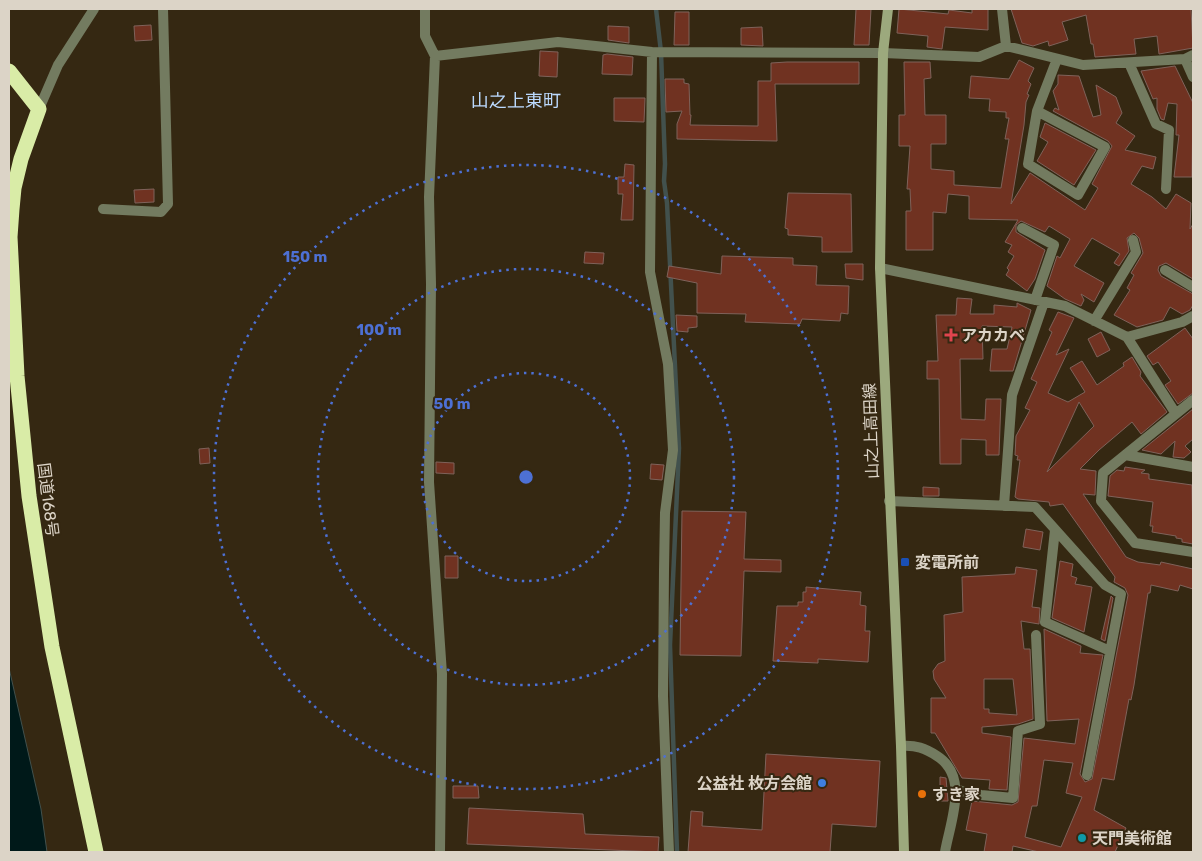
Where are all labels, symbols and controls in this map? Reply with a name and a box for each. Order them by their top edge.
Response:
district label: 山之上東町 [471,90,561,112]
text: 150 m [283,248,327,266]
text: 100 m [357,321,401,339]
place label: アカカベ [961,326,1025,345]
marker: アカカベ [945,329,957,341]
street label: 山之上高田線 [860,383,882,479]
text: 50 m [434,395,470,413]
street label: 国道168号 [34,462,62,538]
centre of rings [517,468,535,486]
place label: 変電所前 [915,553,979,572]
marker: 変電所前 [899,556,911,568]
place label: 公益社 枚方会館 [697,774,812,793]
marker: 公益社 枚方会館 [816,777,828,789]
place label: すき家 [932,785,980,804]
marker: すき家 [916,788,928,800]
place label: 天門美術館 [1092,829,1172,848]
marker: 天門美術館 [1076,832,1088,844]

